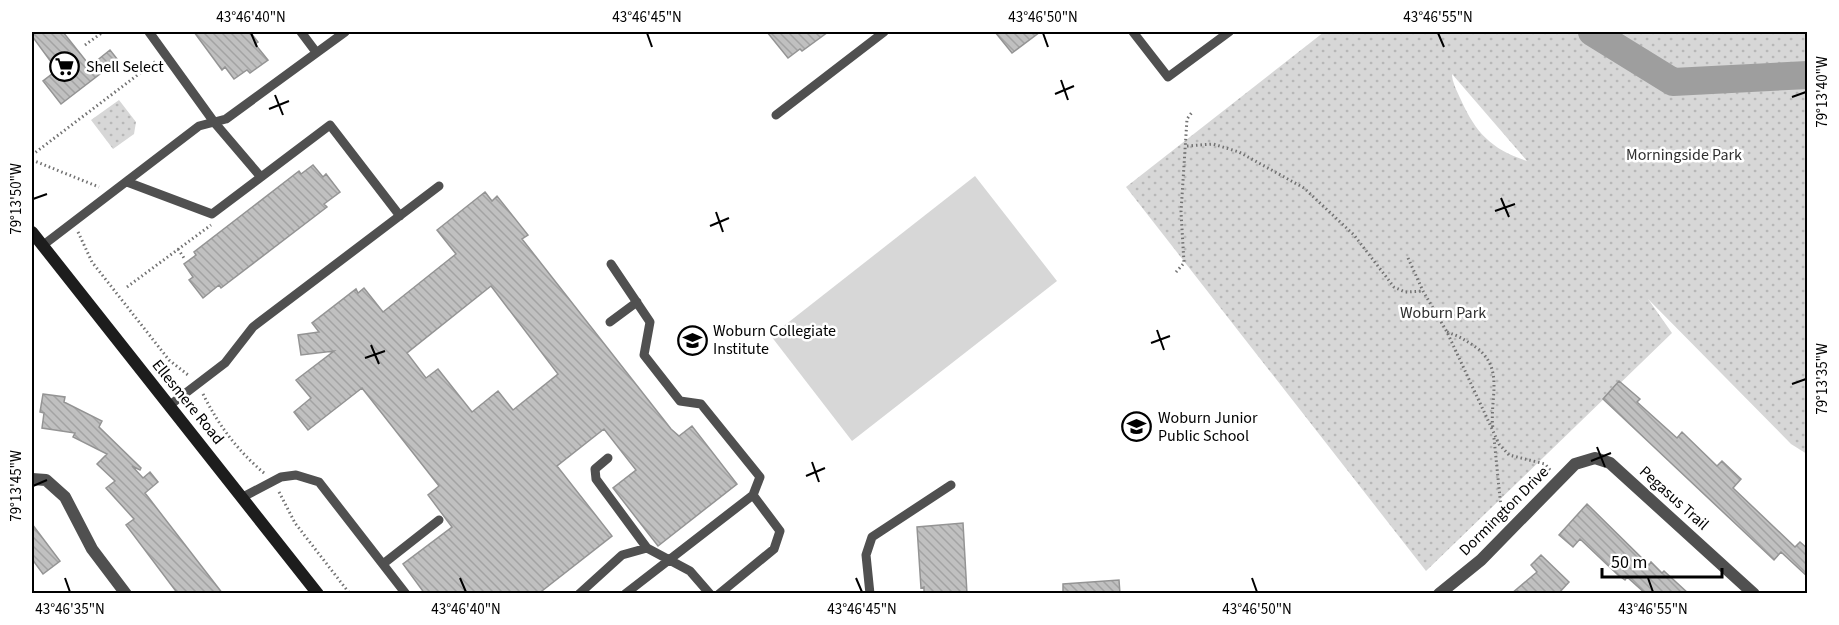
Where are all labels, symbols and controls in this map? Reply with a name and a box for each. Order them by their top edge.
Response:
text: 43°46'40"N [216,7,286,28]
text: 43°46'45"N [612,7,682,28]
text: 43°46'50"N [1008,7,1078,28]
text: 43°46'55"N [1403,7,1473,28]
supermarket icon: Shell Select [49,51,81,83]
place label: Shell Select [86,56,164,78]
text: 79°13'40"W [1812,56,1833,128]
park label: Morningside Park [1626,144,1742,166]
text: 79°13'50"W [6,163,27,235]
park label: Woburn Park [1400,302,1486,324]
place label: Woburn Collegiate Institute [713,320,836,360]
school or university icon: Woburn Collegiate Institute [676,324,708,356]
text: 79°13'35"W [1812,343,1833,415]
street label: Ellesmere Road [147,355,229,449]
place label: Woburn Junior Public School [1158,407,1258,447]
school or university icon: Woburn Junior Public School [1121,411,1153,443]
text: 79°13'45"W [6,450,27,522]
street label: Dormington Drive [1454,461,1554,561]
street label: Pegasus Trail [1634,461,1714,535]
scale bar [1602,541,1722,579]
text: 50 m [1611,550,1647,575]
text: 43°46'35"N [35,599,105,620]
text: 43°46'40"N [431,599,501,620]
text: 43°46'45"N [827,599,897,620]
text: 43°46'50"N [1222,599,1292,620]
text: 43°46'55"N [1618,599,1688,620]

